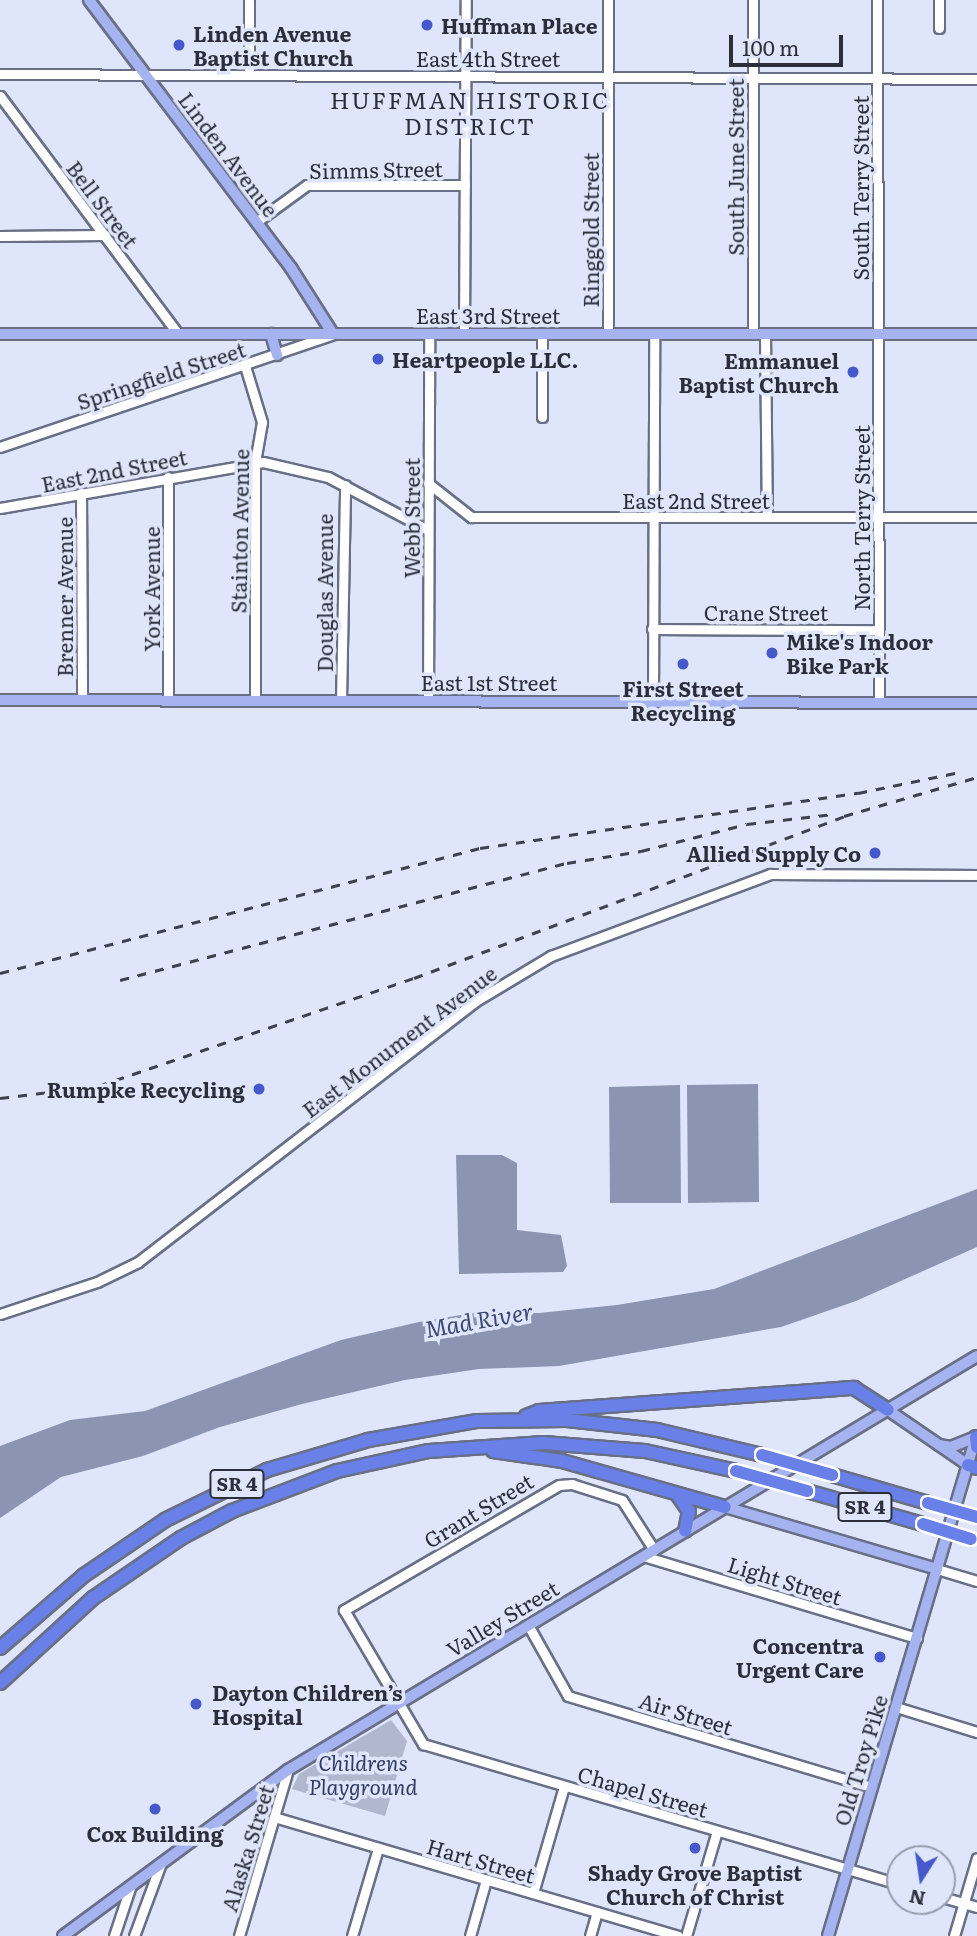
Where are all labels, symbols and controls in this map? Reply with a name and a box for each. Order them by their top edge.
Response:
place label: Huffman Place [441,12,598,38]
marker: Huffman Place [419,17,435,33]
place label: Linden Avenue Baptist Church [193,20,354,70]
scale bar [732,21,846,65]
text: 100 m [742,31,799,62]
marker: Linden Avenue Baptist Church [171,37,187,53]
street label: East 4th Street [416,45,560,71]
street label: South June Street [722,78,748,256]
district label: HUFFMAN HISTORIC DISTRICT [332,85,608,139]
street label: Linden Avenue [174,87,284,221]
street label: South Terry Street [847,95,873,281]
street label: Ringgold Street [577,152,603,308]
street label: Bell Street [62,155,144,253]
street label: Simms Street [309,155,443,183]
street label: East 3rd Street [416,302,560,328]
street label: Springfield Street [73,336,249,414]
place label: Heartpeople LLC. [392,346,578,372]
place label: Emmanuel Baptist Church [678,347,839,397]
marker: Heartpeople LLC. [370,351,386,367]
marker: Emmanuel Baptist Church [845,364,861,380]
street label: North Terry Street [848,425,874,611]
street label: East 2nd Street [39,444,189,496]
street label: Stainton Avenue [225,449,253,613]
street label: Webb Street [398,458,424,578]
street label: East 2nd Street [622,487,770,513]
street label: Douglas Avenue [311,514,337,672]
street label: Brenner Avenue [51,517,77,677]
street label: York Avenue [138,526,164,652]
street label: Crane Street [704,599,828,625]
place label: Mike's Indoor Bike Park [786,628,933,678]
marker: Mike's Indoor Bike Park [764,645,780,661]
marker: First Street Recycling [675,656,691,672]
street label: East 1st Street [420,669,558,695]
place label: First Street Recycling [622,675,744,725]
place label: Allied Supply Co [686,840,861,866]
marker: Allied Supply Co [867,845,883,861]
street label: East Monument Avenue [297,960,501,1122]
place label: Rumpke Recycling [47,1076,245,1102]
marker: Rumpke Recycling [251,1081,267,1097]
water label: Mad River [423,1296,535,1342]
road number: SR 4 [209,1468,265,1500]
street label: Grant Street [419,1468,537,1552]
road number: SR 4 [837,1492,893,1522]
street label: Light Street [725,1551,845,1609]
street label: Valley Street [441,1575,563,1661]
place label: Concentra Urgent Care [736,1632,864,1682]
marker: Concentra Urgent Care [870,1647,890,1667]
place label: Dayton Children’s Hospital [212,1679,403,1729]
street label: Air Street [636,1687,736,1739]
street label: Old Troy Pike [828,1691,892,1829]
marker: Dayton Children’s Hospital [186,1694,206,1714]
park label: Childrens Playground [308,1749,418,1799]
street label: Chapel Street [575,1760,711,1822]
street label: Alaska Street [216,1781,278,1915]
marker: Cox Building [147,1801,163,1817]
place label: Cox Building [87,1820,223,1846]
street label: Hart Street [424,1833,538,1887]
marker: Shady Grove Baptist Church of Christ [687,1840,703,1856]
north arrow [886,1845,956,1915]
place label: Shady Grove Baptist Church of Christ [588,1859,802,1909]
text: N [906,1883,928,1914]

